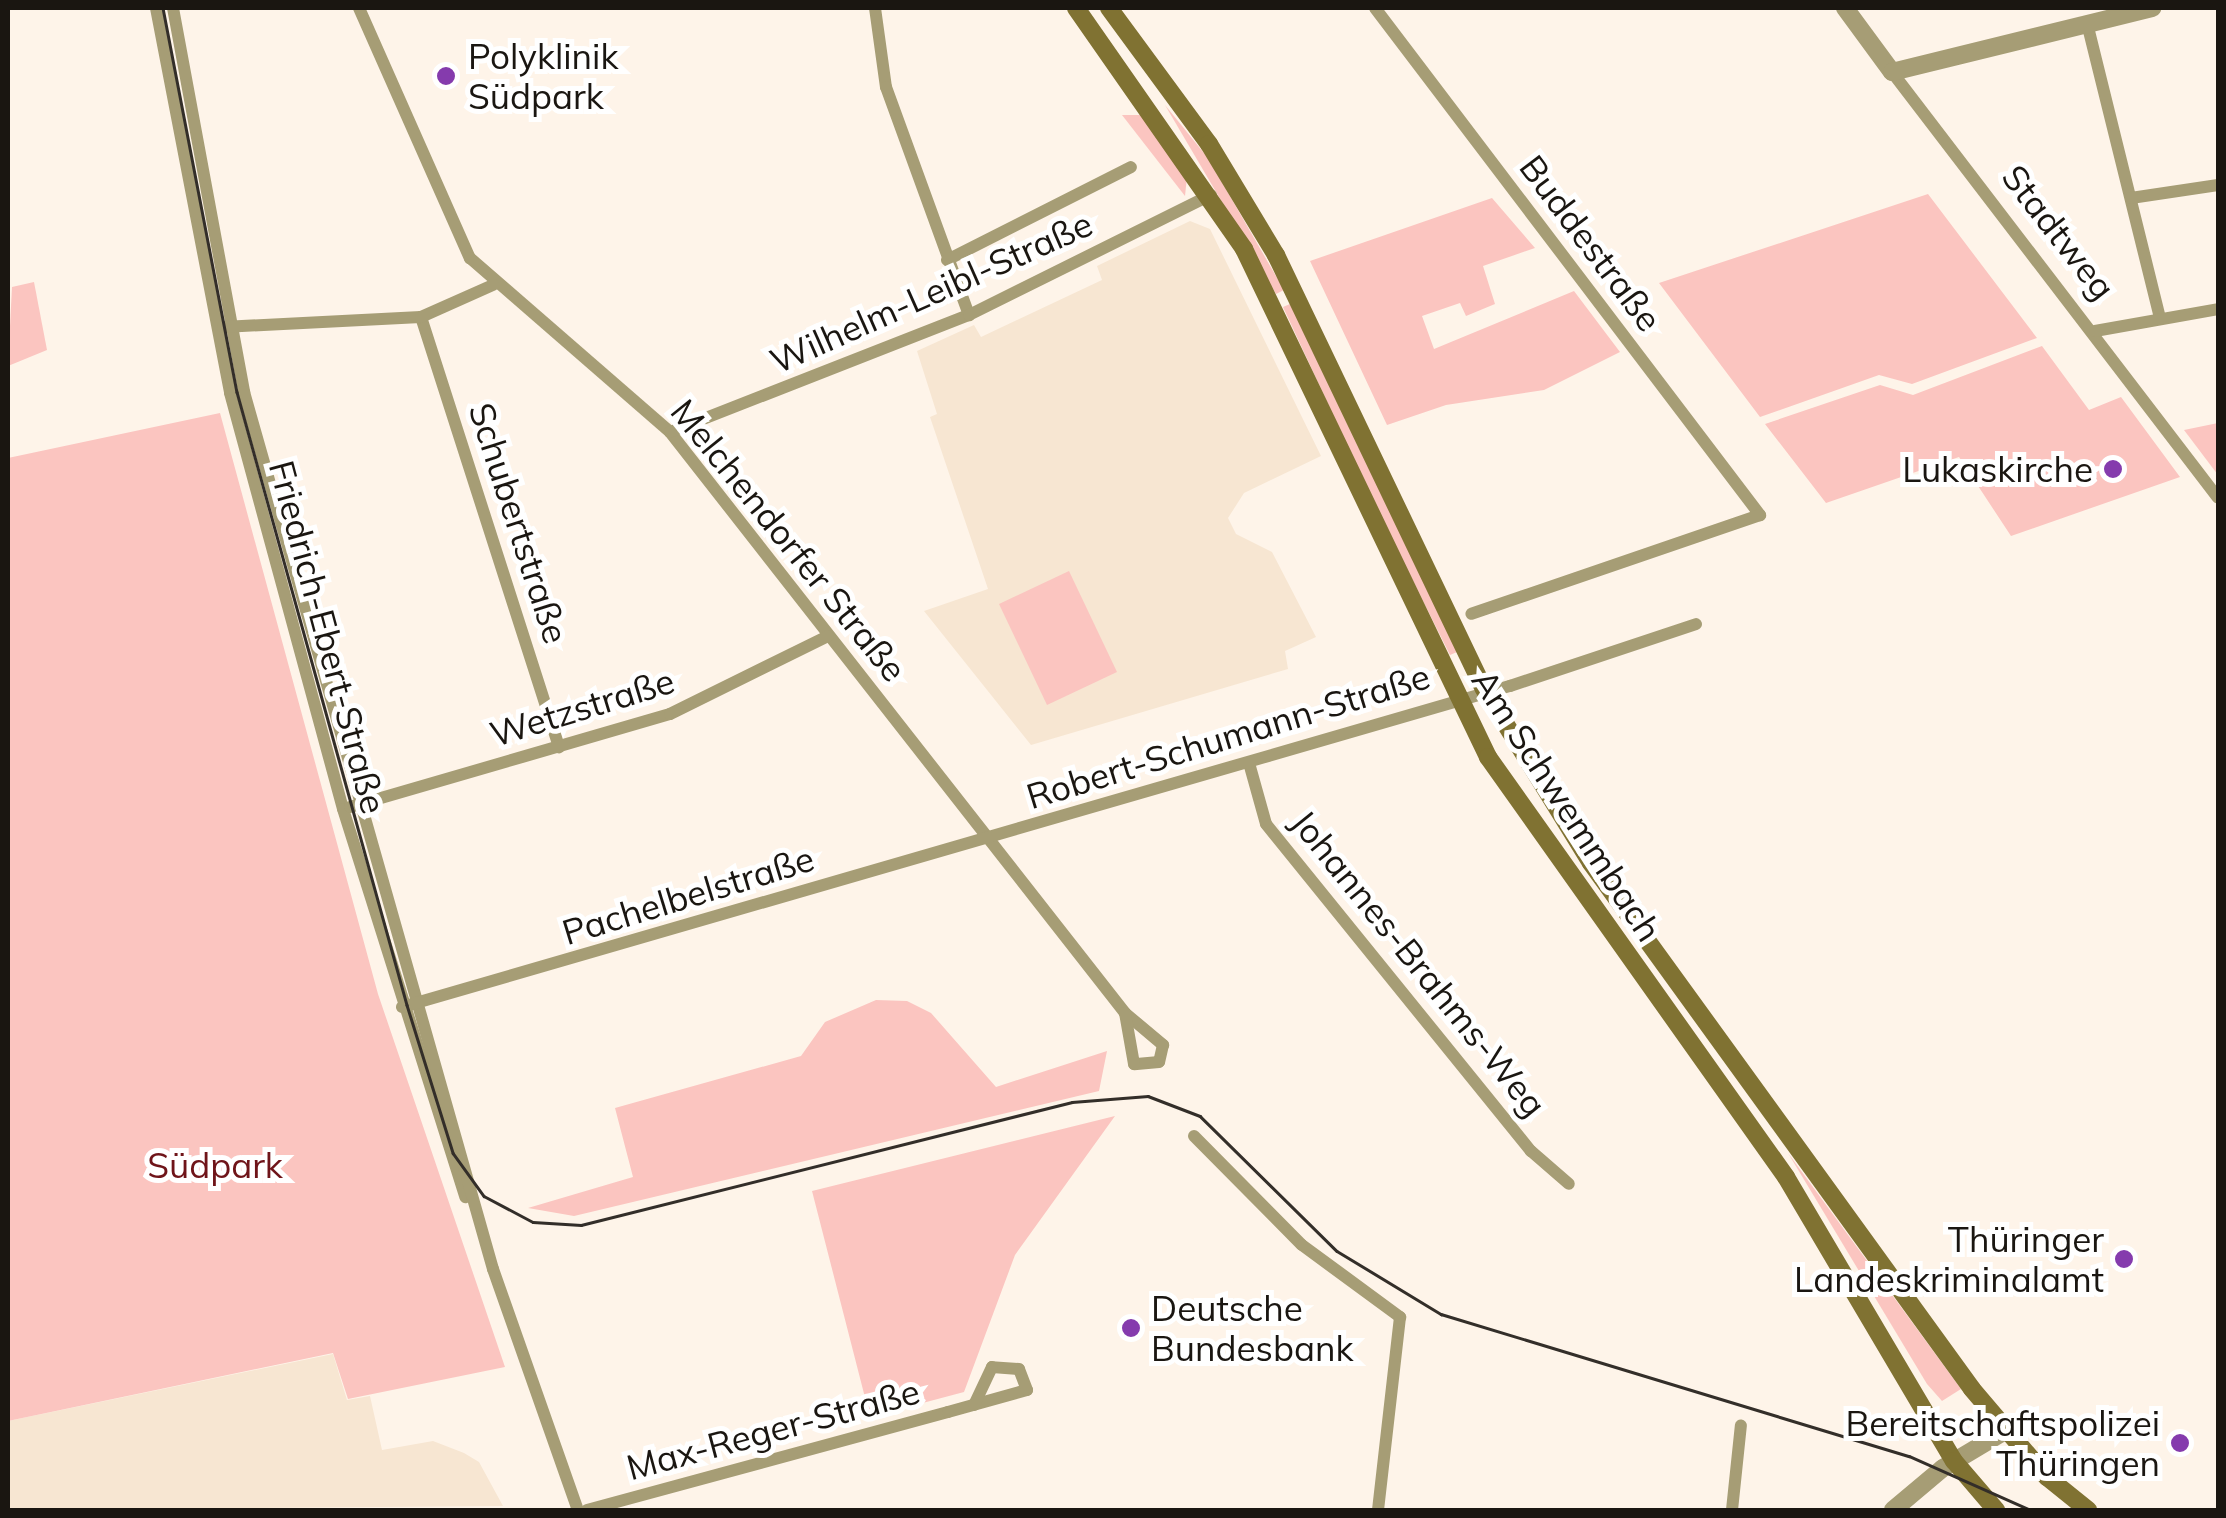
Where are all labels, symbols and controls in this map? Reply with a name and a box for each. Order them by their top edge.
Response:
place label: Polyklinik Südpark [468,35,618,117]
marker: Polyklinik Südpark [433,63,459,89]
street label: Buddestraße [1511,147,1671,339]
street label: Stadtweg [1994,157,2124,307]
street label: Wilhelm-Leibl-Straße [764,202,1098,382]
street label: Melchendorfer Straße [662,391,916,689]
street label: Schubertstraße [460,398,578,648]
place label: Lukaskirche [1902,448,2093,490]
street label: Friedrich-Ebert-Straße [261,456,395,818]
marker: Lukaskirche [2102,458,2124,480]
street label: Robert-Schumann-Straße [1021,655,1435,817]
street label: Wetzstraße [485,659,679,755]
street label: Am Schwemmbach [1463,661,1671,949]
street label: Johannes-Brahms-Weg [1283,801,1555,1125]
street label: Pachelbelstraße [557,837,819,953]
park label: Südpark [147,1144,283,1186]
place label: Thüringer Landeskriminalamt [1794,1218,2104,1300]
marker: Thüringer Landeskriminalamt [2113,1248,2135,1270]
place label: Deutsche Bundesbank [1151,1287,1353,1369]
marker: Deutsche Bundesbank [1120,1317,1142,1339]
street label: Max-Reger-Straße [622,1370,924,1488]
place label: Bereitschaftspolizei Thüringen [1845,1402,2160,1484]
marker: Bereitschaftspolizei Thüringen [2169,1432,2191,1454]

